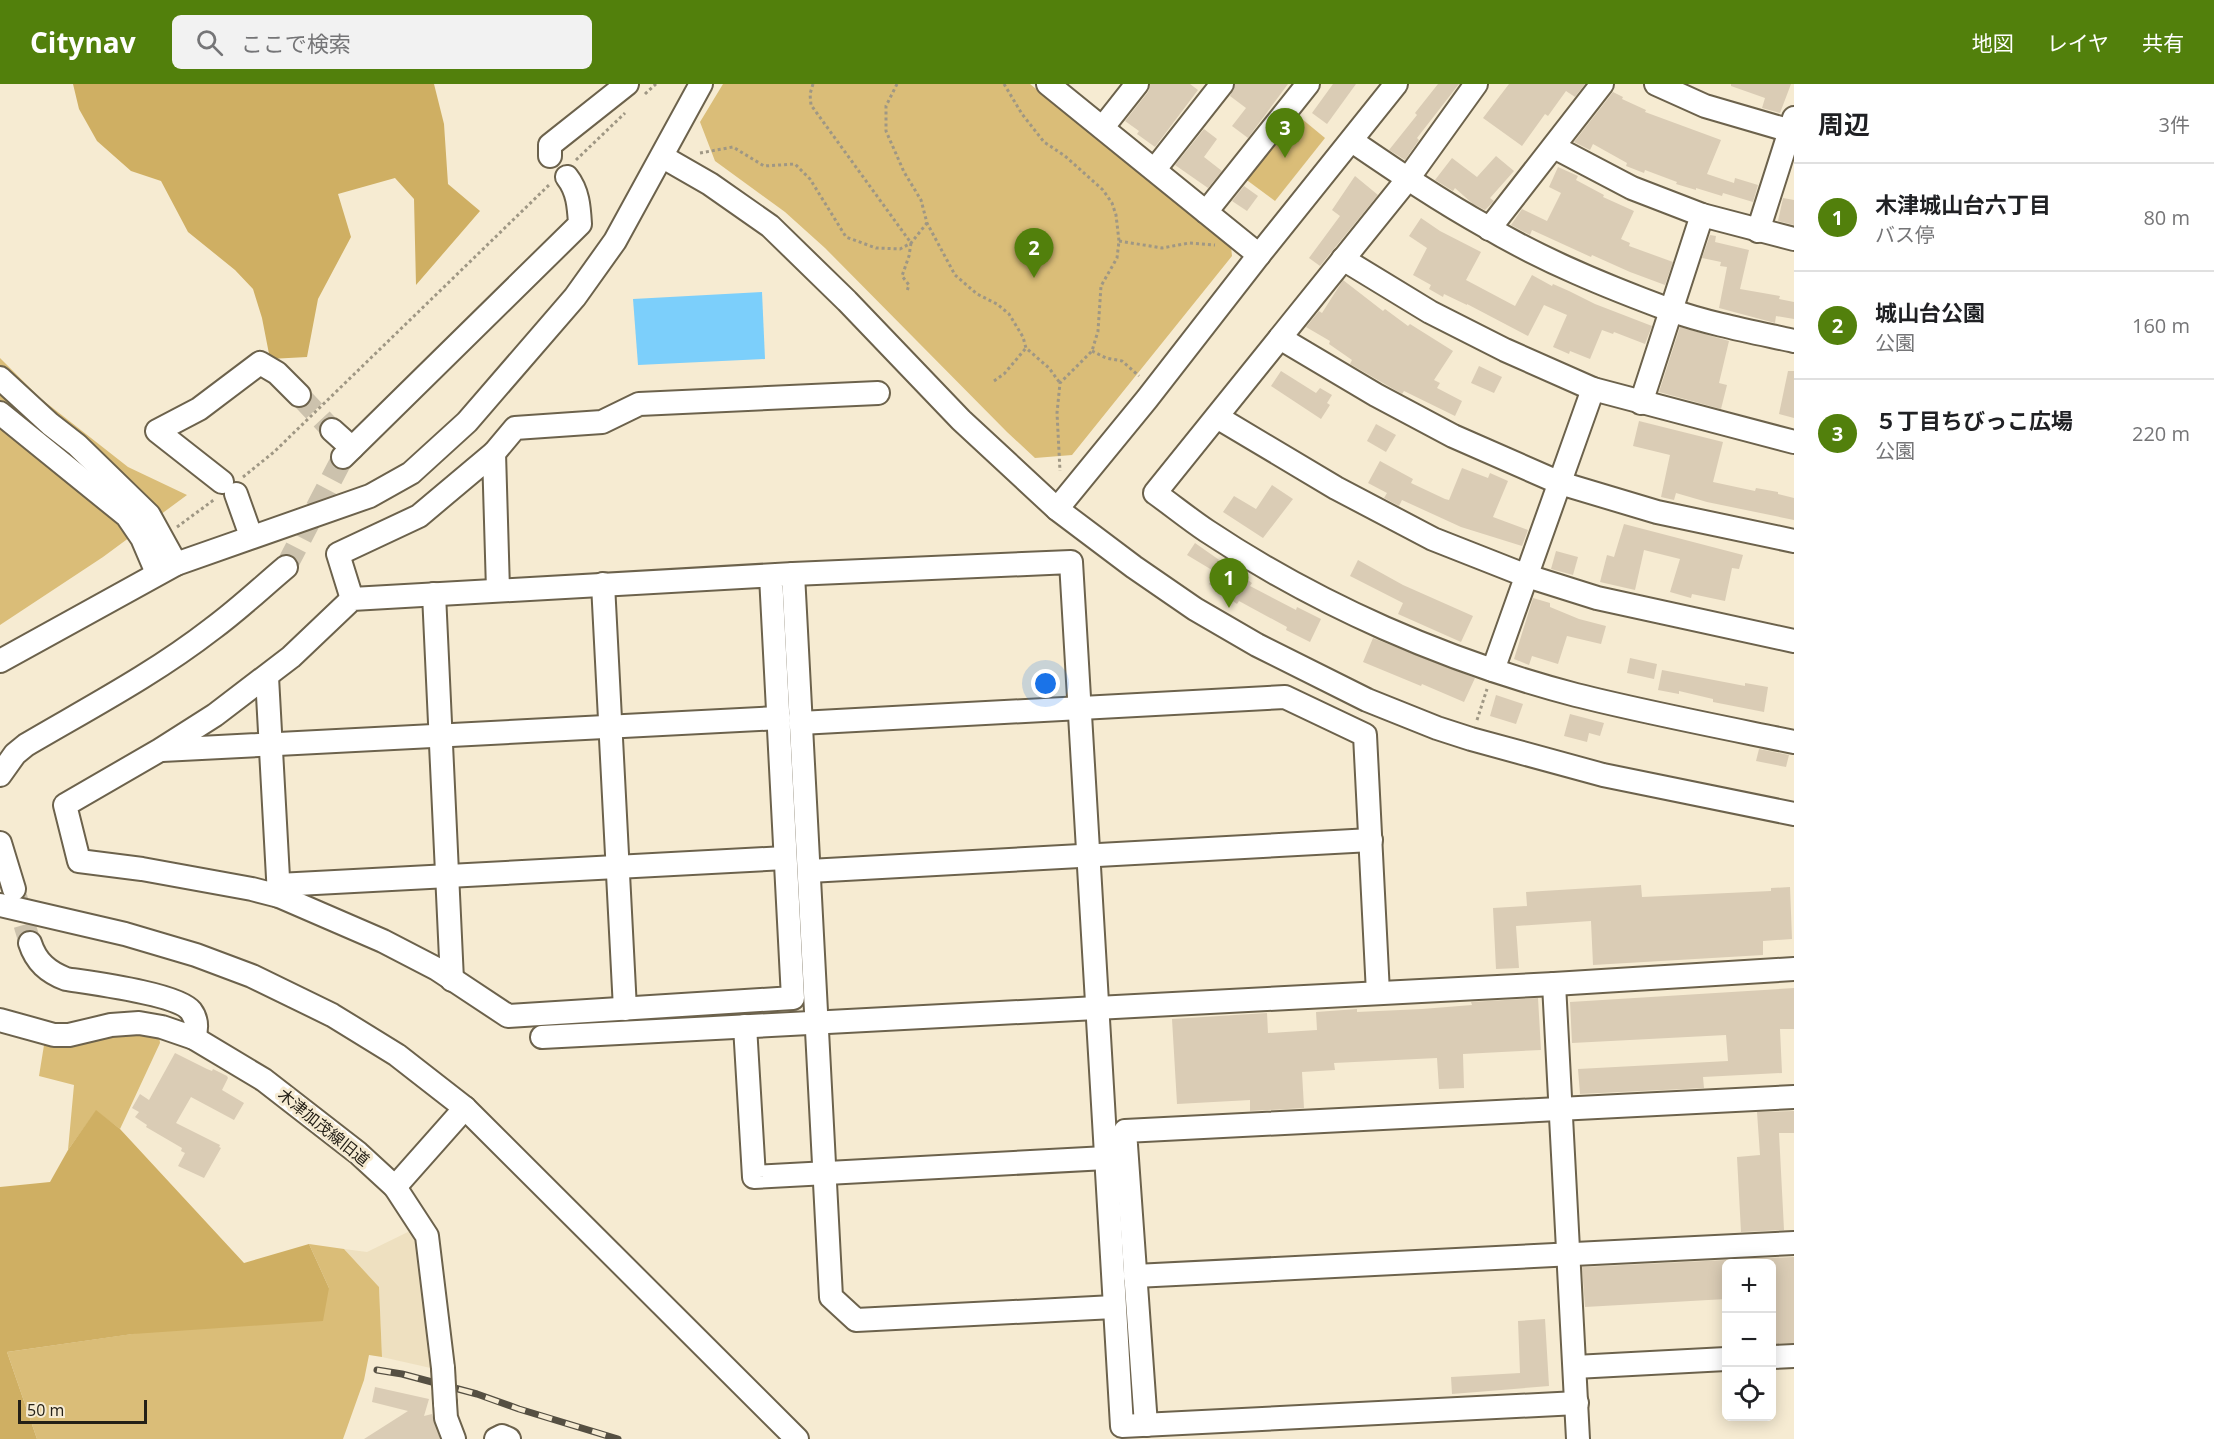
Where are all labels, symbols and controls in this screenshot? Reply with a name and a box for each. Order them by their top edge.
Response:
search box [172,15,592,69]
text: Citynav [30,23,136,61]
icon: search [193,26,226,59]
text: ここで検索 [241,28,351,58]
text: 地図 [1972,29,2014,57]
text: レイヤ [2047,29,2109,57]
text: 共有 [2142,29,2184,57]
text: 周辺 [1818,106,1870,142]
pin: 3 [1266,109,1304,158]
text: 3件 [2159,111,2190,138]
text: 木津城山台六丁目 [1875,189,2051,219]
text: 1 [1832,204,1843,231]
text: 80 m [2143,204,2190,231]
text: バス停 [1875,221,1935,248]
pin: 2 [1014,228,1054,278]
text: 城山台公園 [1875,297,1985,327]
text: 2 [1832,312,1843,339]
text: 160 m [2132,312,2190,339]
text: 公園 [1875,329,1915,356]
text: ５丁目ちびっこ広場 [1875,405,2073,435]
text: 3 [1832,420,1843,447]
text: 220 m [2132,420,2190,447]
text: 公園 [1875,437,1915,464]
pin: 1 [1210,558,1248,608]
your location [1031,669,1060,698]
street label: 木津加茂線旧道 [274,1083,374,1171]
map controls [1722,1259,1776,1421]
button: + [1722,1259,1776,1313]
button: − [1722,1313,1776,1367]
button: locate [1722,1367,1776,1421]
scale bar [18,1397,147,1424]
text: 50 m [27,1399,64,1421]

